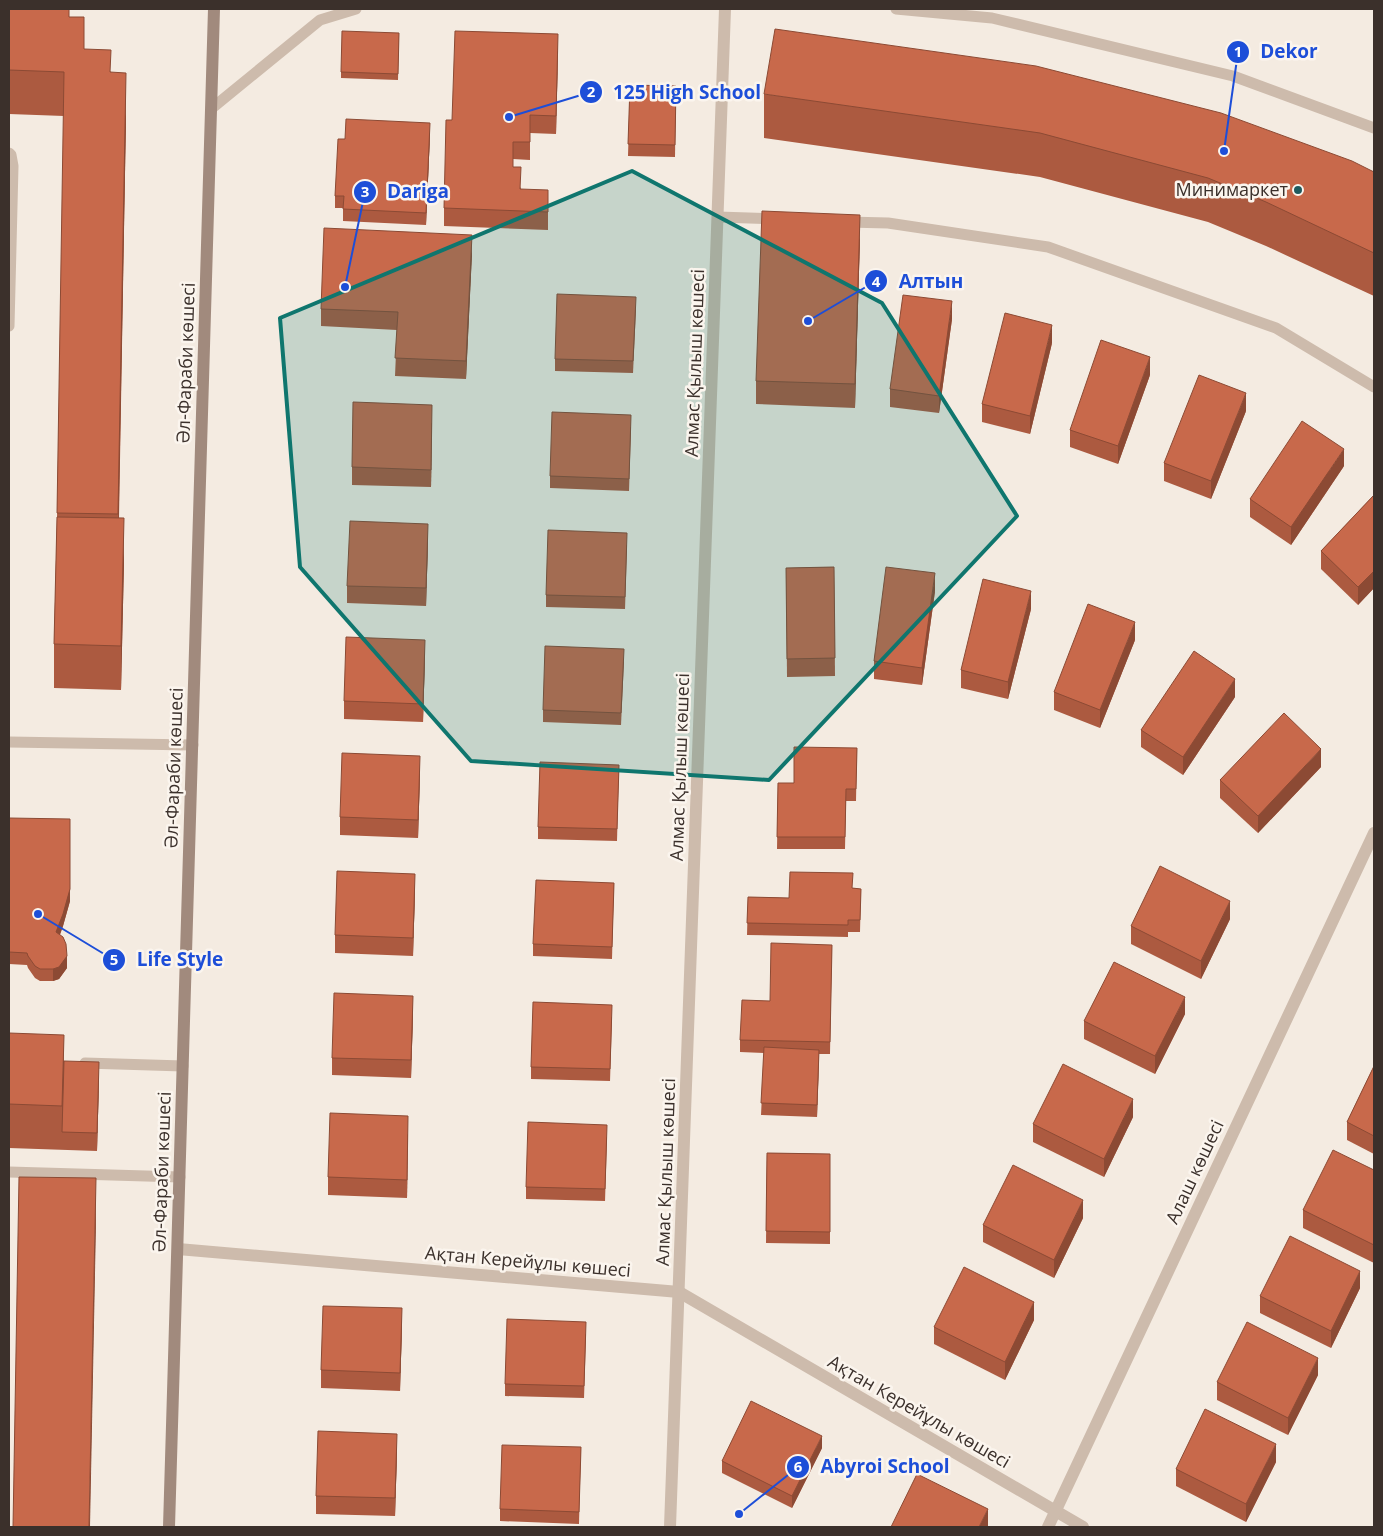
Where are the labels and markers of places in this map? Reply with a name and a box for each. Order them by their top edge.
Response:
callout: Dekor [1225,35,1328,69]
callout: 125 High School [578,75,771,109]
callout: Dariga [352,175,459,209]
place label: Минимаркет [1175,177,1289,201]
marker: Минимаркет [1292,184,1304,196]
callout: Алтын [864,264,973,298]
callout: Life Style [102,943,233,977]
callout: Abyroi School [786,1450,960,1484]

